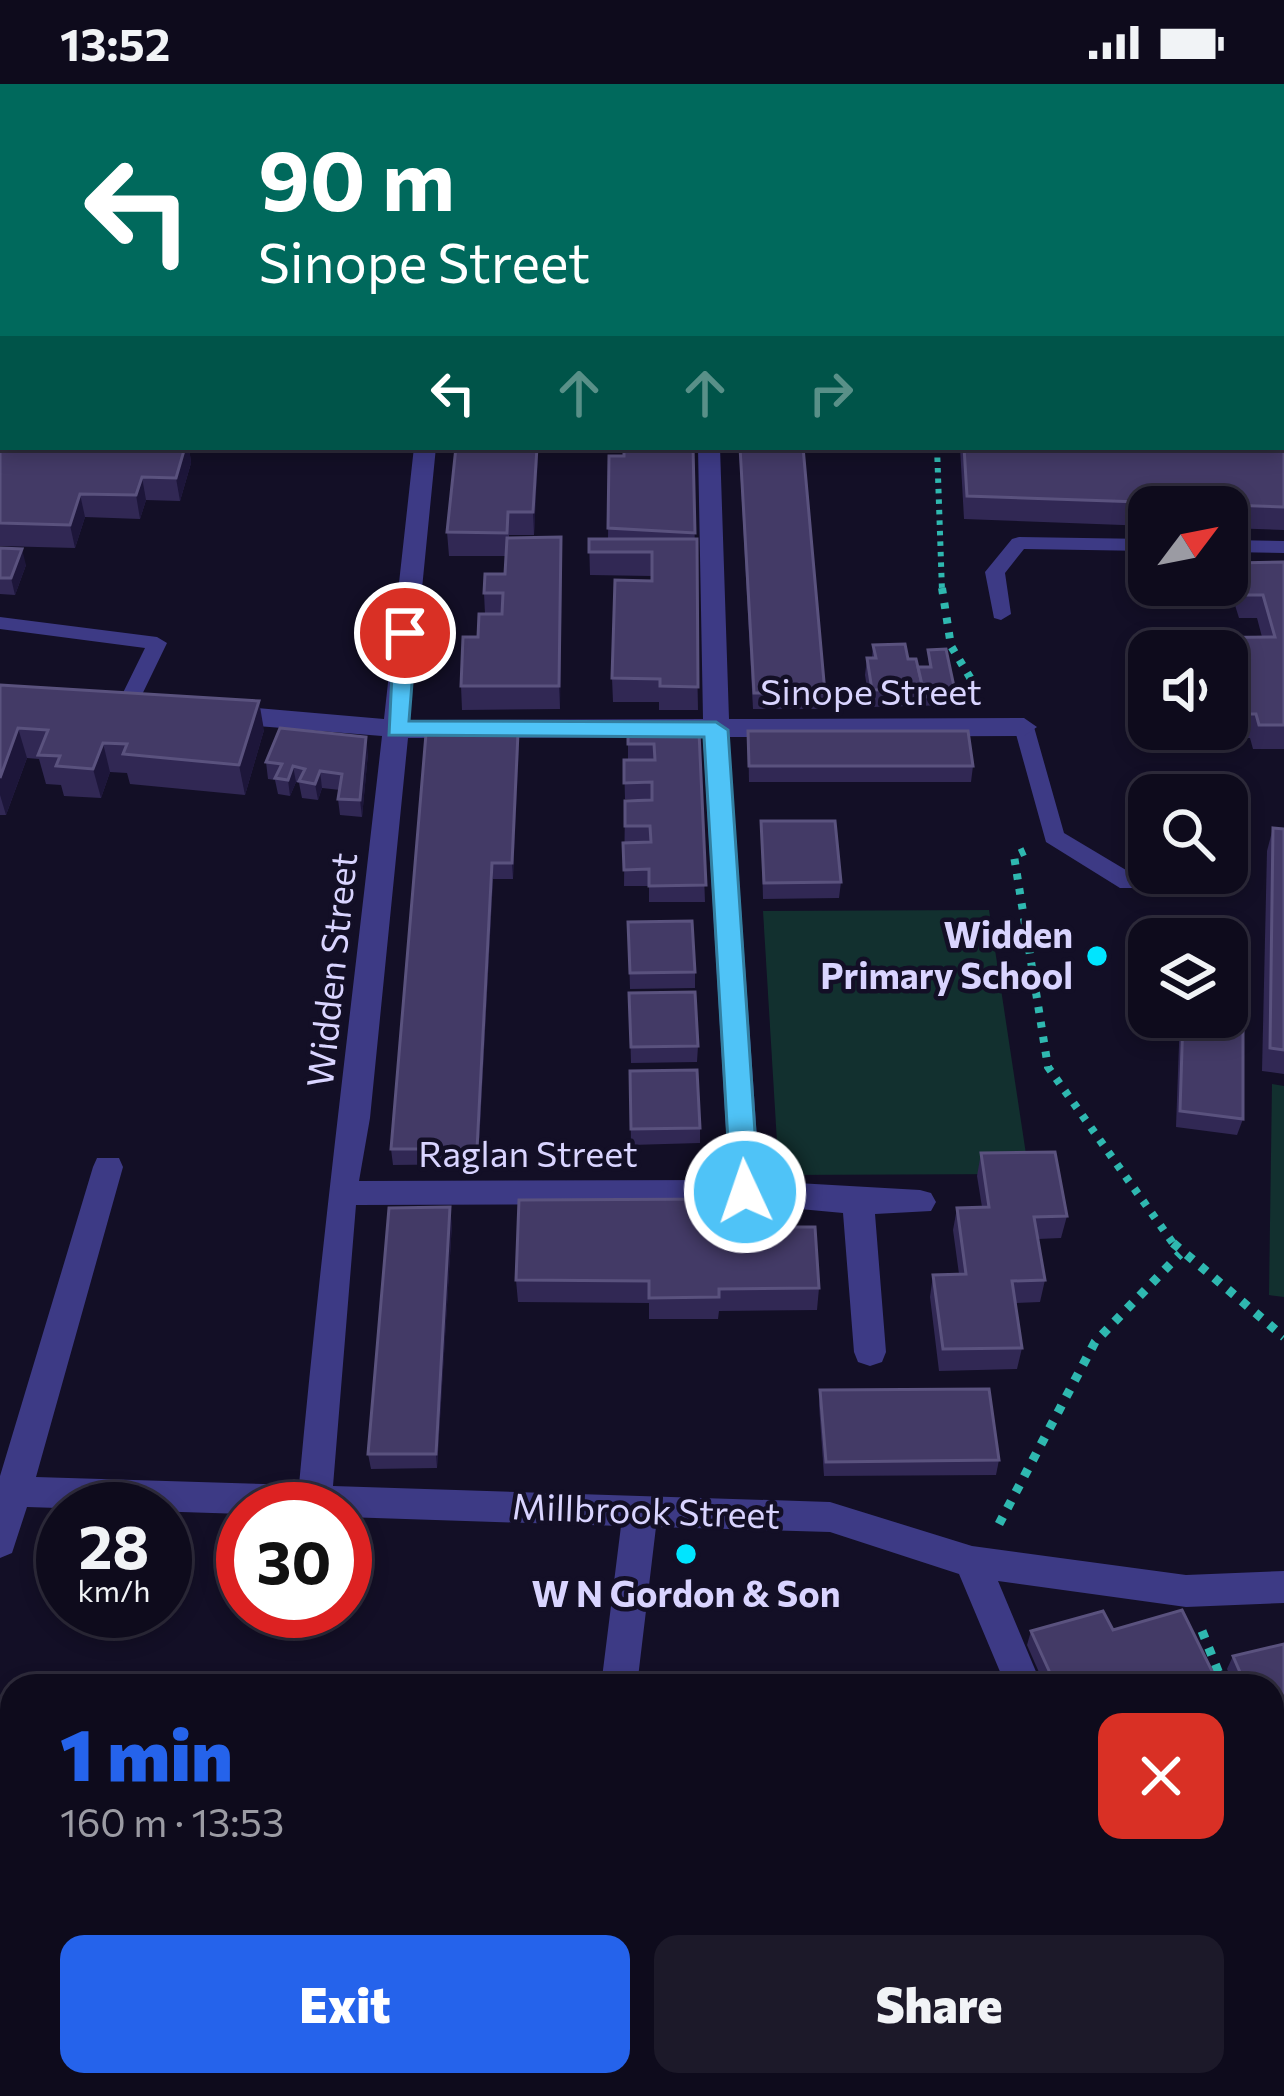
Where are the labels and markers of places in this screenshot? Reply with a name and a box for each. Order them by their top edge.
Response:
pin [354,582,456,684]
place label: Widden Primary School [820,911,1073,996]
marker: Widden Primary School [1084,943,1110,969]
marker: W N Gordon & Son [673,1541,699,1567]
place label: W N Gordon & Son [531,1570,841,1614]

